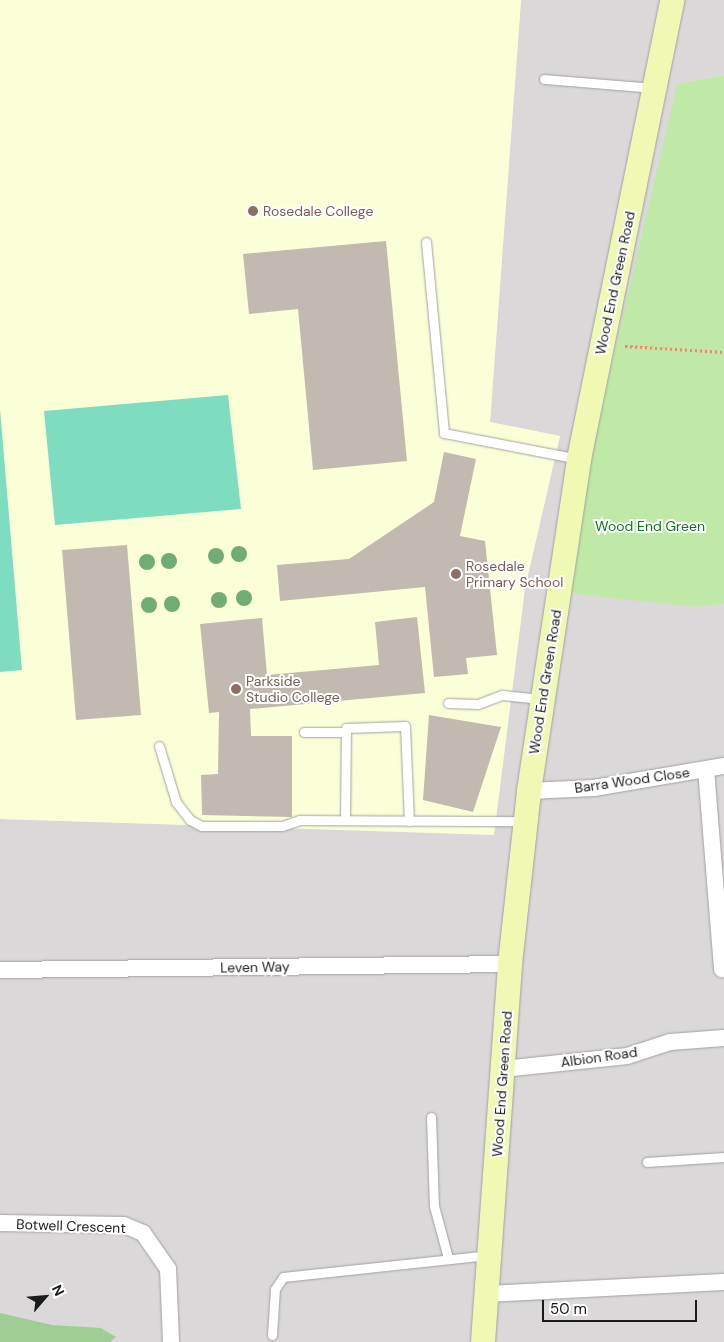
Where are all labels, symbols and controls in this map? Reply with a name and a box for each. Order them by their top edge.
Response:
place label: Rosedale College [263,203,373,219]
marker: Rosedale College [247,205,259,217]
street label: Wood End Green Road [592,210,638,356]
park label: Wood End Green [595,518,705,534]
place label: Rosedale Primary School [466,558,563,590]
marker: Rosedale Primary School [450,568,462,580]
street label: Wood End Green Road [525,608,565,756]
place label: Parkside Studio College [246,673,340,706]
marker: Parkside Studio College [230,683,242,695]
street label: Barra Wood Close [573,764,691,796]
street label: Leven Way [220,958,290,976]
street label: Wood End Green Road [489,1011,515,1157]
street label: Albion Road [560,1043,638,1071]
street label: Botwell Crescent [16,1216,126,1236]
north arrow [20,1272,70,1322]
text: N [48,1282,69,1299]
scale bar [544,1290,699,1322]
text: 50 m [550,1299,587,1319]

